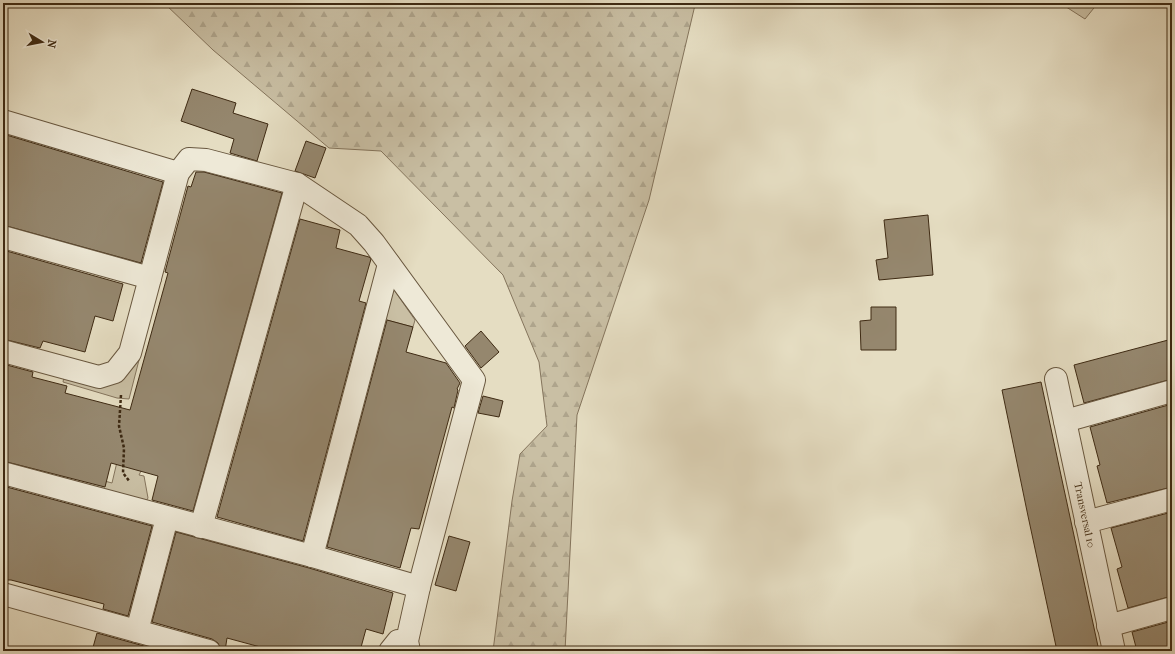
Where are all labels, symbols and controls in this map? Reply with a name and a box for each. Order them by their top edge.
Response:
north arrow [22,22,62,62]
text: N [44,38,58,50]
street label: Transversal 10 [1071,481,1098,549]

